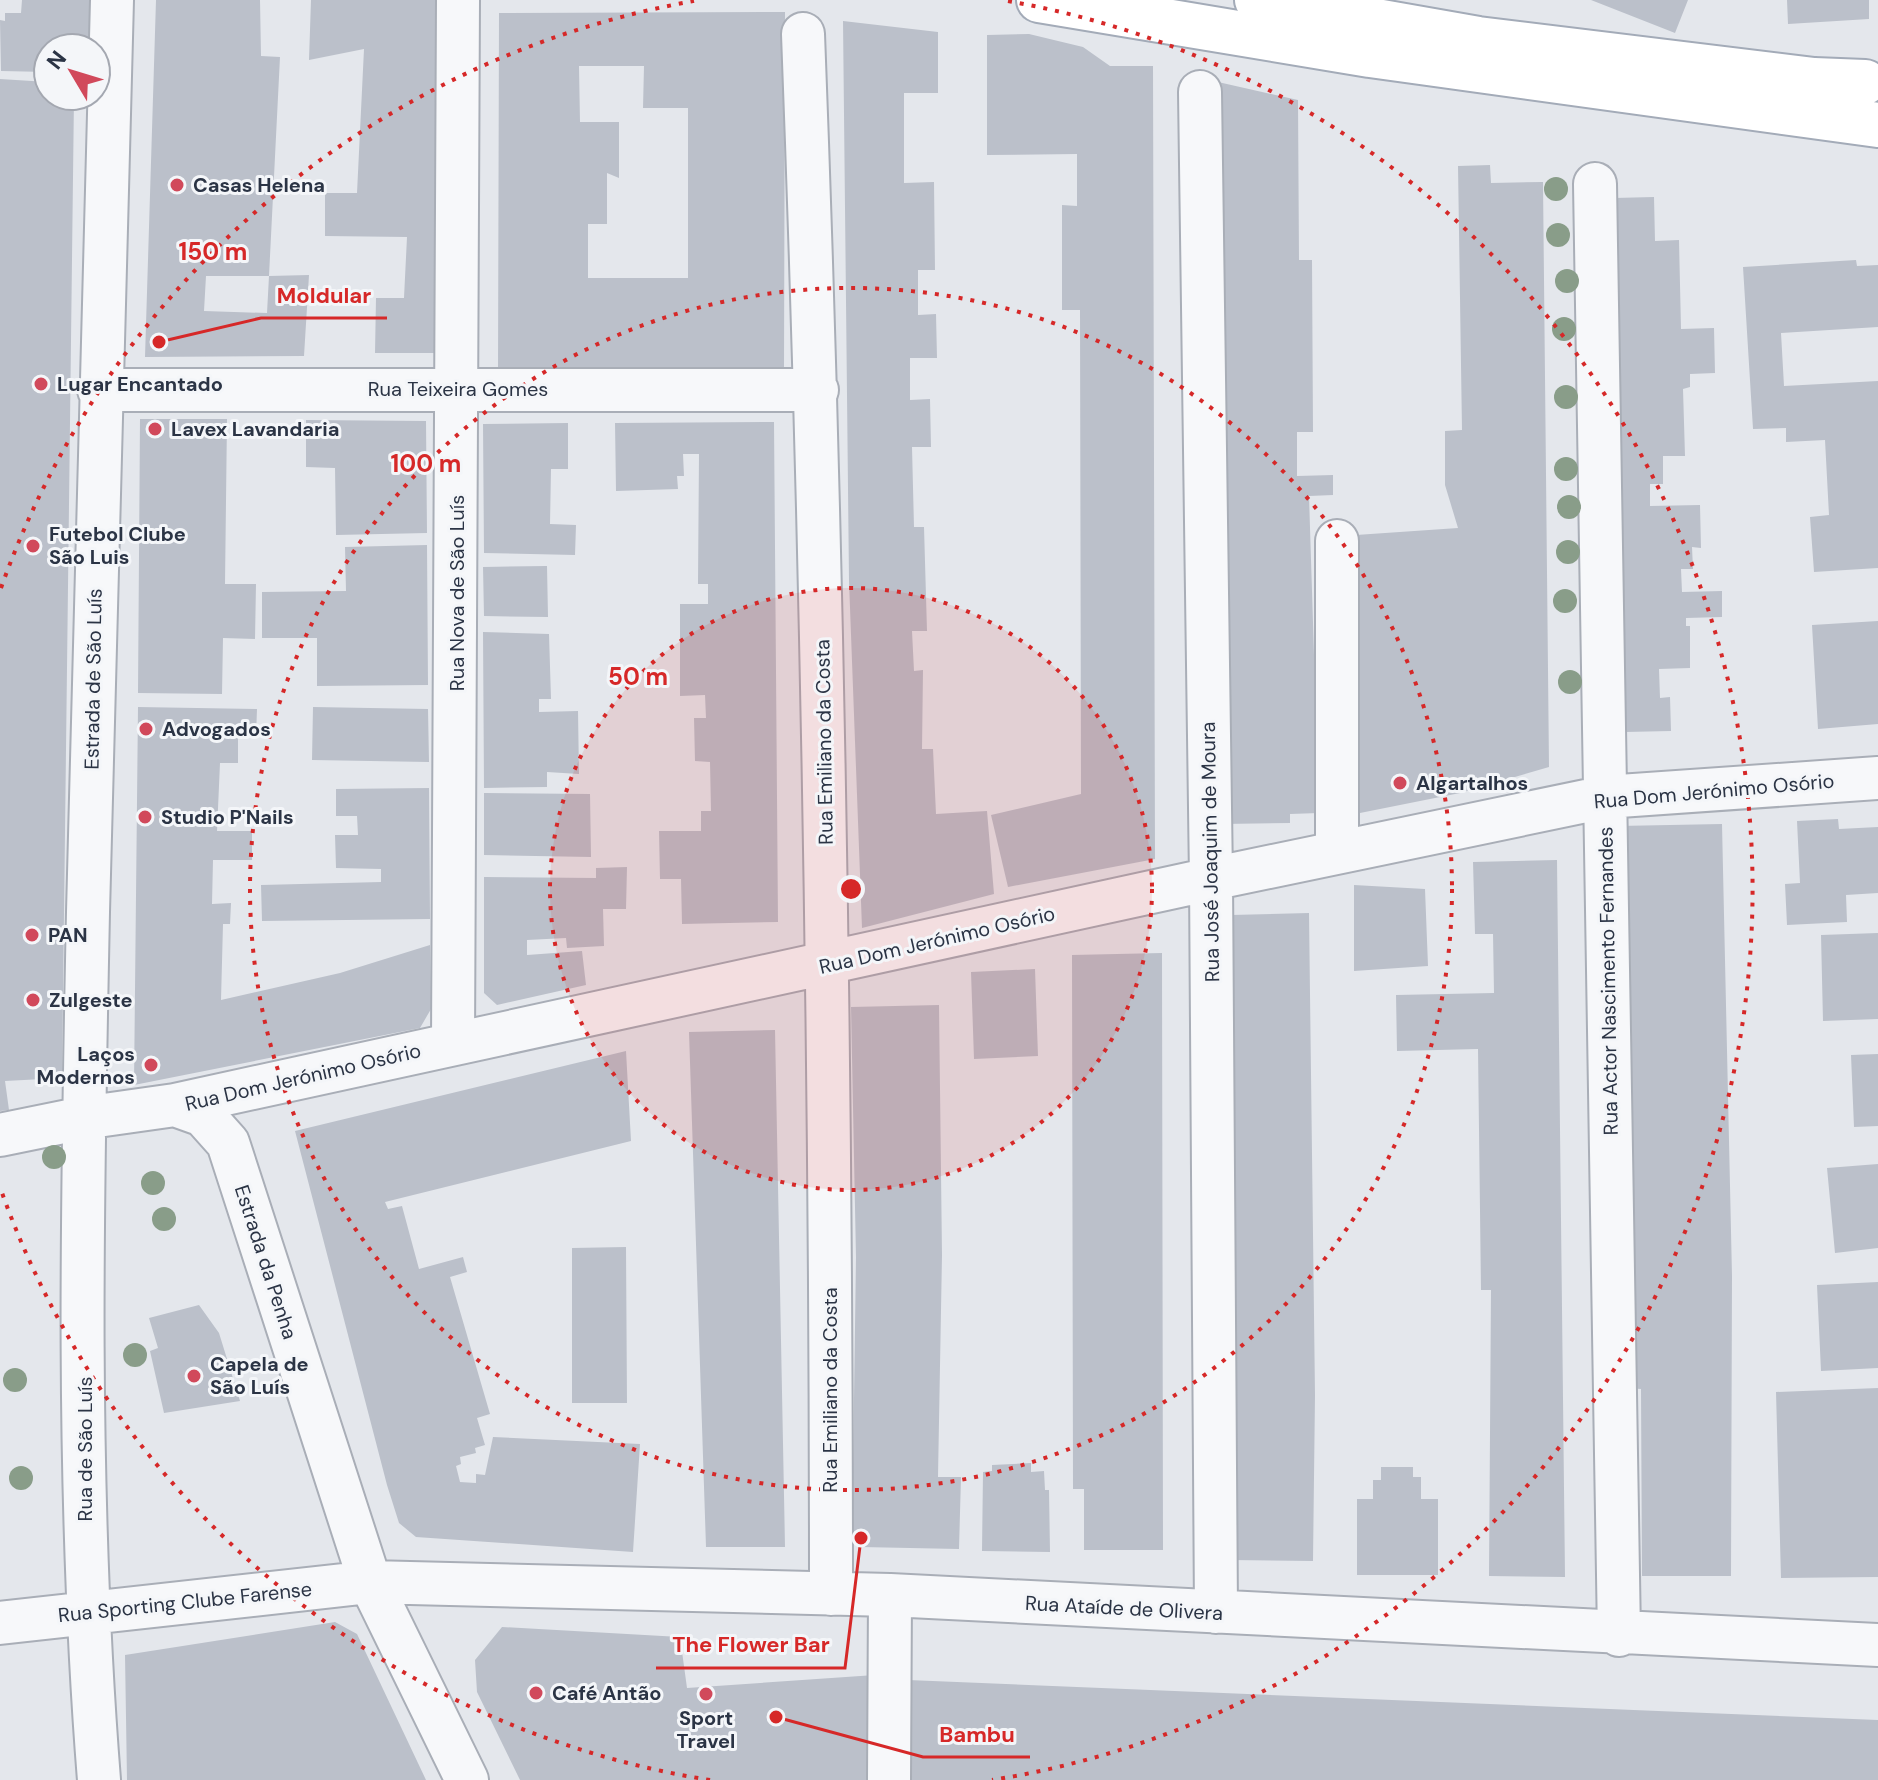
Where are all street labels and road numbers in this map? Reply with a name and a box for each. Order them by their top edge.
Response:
street label: Rua Teixeira Gomes [368,376,548,402]
street label: Rua Nova de São Luís [444,495,470,691]
street label: Estrada de São Luís [78,588,108,770]
street label: Rua Emiliano da Costa [809,639,839,845]
street label: Rua José Joaquim de Moura [1195,722,1225,982]
street label: Rua Dom Jerónimo Osório [1593,768,1835,814]
street label: Rua Actor Nascimento Fernandes [1592,826,1624,1136]
street label: Rua Dom Jerónimo Osório [817,900,1057,980]
street label: Rua Dom Jerónimo Osório [183,1037,423,1117]
street label: Estrada da Penha [229,1182,303,1342]
street label: Rua Emiliano da Costa [817,1287,843,1493]
street label: Rua de São Luís [72,1377,98,1521]
street label: Rua Sporting Clube Farense [57,1576,313,1628]
street label: Rua Ataíde de Olivera [1024,1590,1224,1626]

